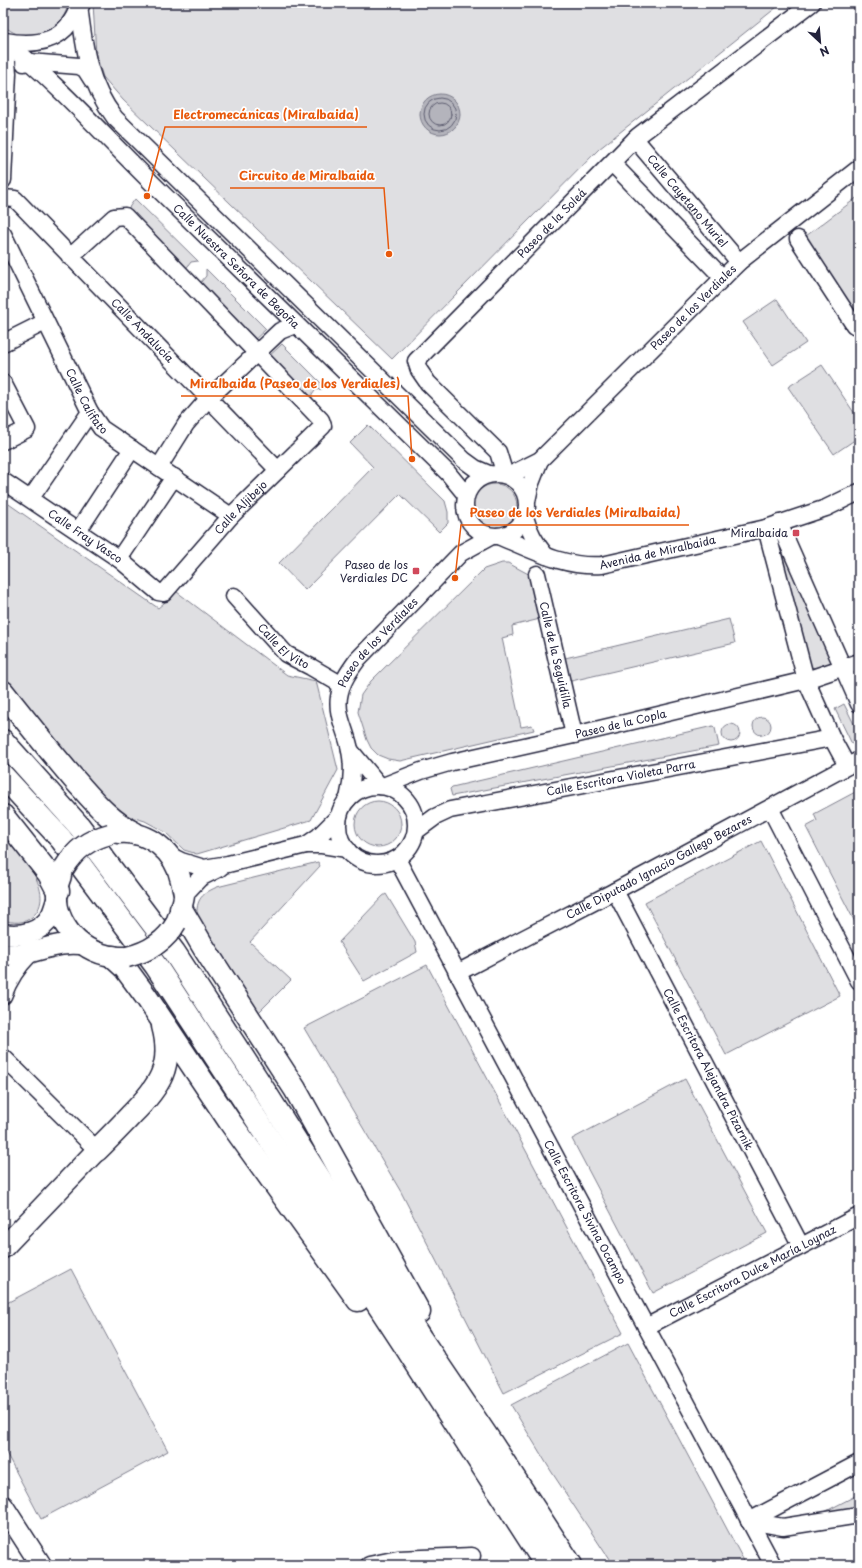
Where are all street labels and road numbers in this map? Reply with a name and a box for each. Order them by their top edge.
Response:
street label: Calle Cayetano Muriel [643,150,732,251]
street label: Paseo de la Soleá [513,184,590,262]
street label: Calle Nuestra Señora de Begoña [170,200,304,332]
street label: Paseo de los Verdiales [646,260,740,354]
street label: Calle Andalucía [107,294,178,366]
street label: Calle Califato [62,365,111,438]
street label: Calle Aljibejo [210,476,271,538]
street label: Calle Fray Vasco [45,505,126,567]
street label: Avenida de Miralbaida [598,531,717,573]
street label: Paseo de los Verdiales [333,593,421,690]
street label: Calle de la Seguidilla [536,600,577,710]
street label: Calle El Vito [254,619,312,673]
street label: Paseo de la Copla [573,704,668,743]
street label: Calle Escritora Violeta Parra [545,755,697,800]
street label: Calle Diputado Ignacio Gallego Bezares [563,810,754,923]
street label: Calle Escritora Alejandra Pizarnik [659,985,758,1153]
street label: Calle Escritora Sivina Ocampo [540,1137,631,1287]
street label: Calle Escritora Dulce María Loynaz [666,1221,839,1322]

